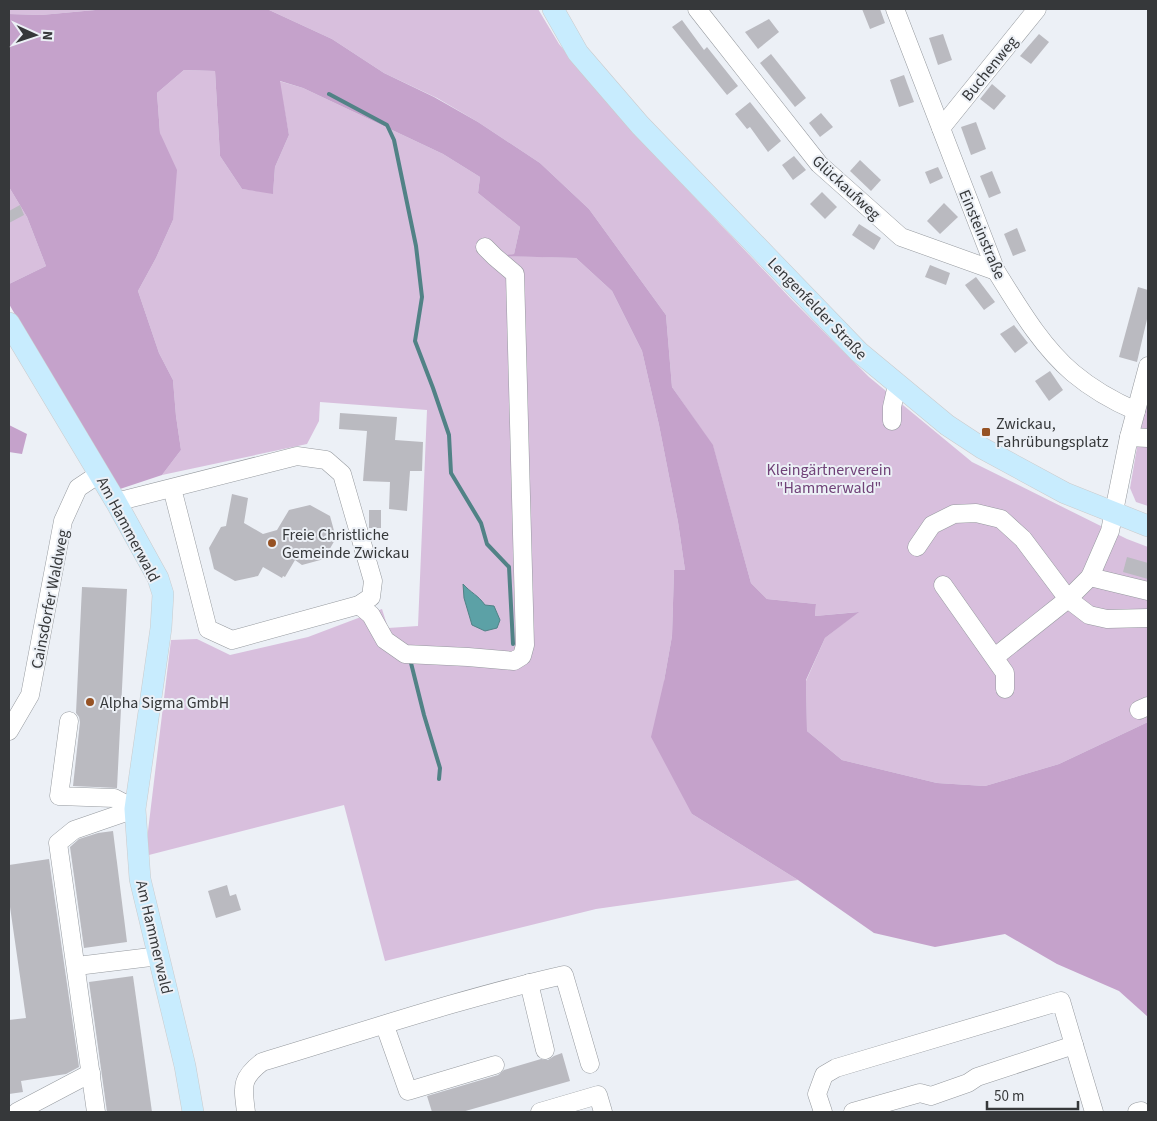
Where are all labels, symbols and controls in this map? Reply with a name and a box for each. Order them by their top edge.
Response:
north arrow [10,10,60,60]
text: N [37,30,57,41]
street label: Buchenweg [957,31,1023,106]
street label: Glückaufweg [807,150,885,225]
street label: Einsteinstraße [953,186,1011,283]
street label: Lengenfelder Straße [763,253,872,365]
place label: Zwickau, Fahrübungsplatz [996,413,1109,453]
marker: Zwickau, Fahrübungsplatz [980,426,992,438]
park label: Kleingärtnerverein "Hammerwald" [767,459,891,499]
street label: Am Hammerwald [91,473,165,586]
place label: Freie Christliche Gemeinde Zwickau [282,524,409,564]
street label: Cainsdorfer Waldweg [26,528,74,671]
marker: Freie Christliche Gemeinde Zwickau [266,537,278,549]
place label: Alpha Sigma GmbH [100,692,229,714]
marker: Alpha Sigma GmbH [84,696,96,708]
street label: Am Hammerwald [130,878,178,996]
scale bar [987,1078,1078,1110]
text: 50 m [994,1086,1024,1107]

